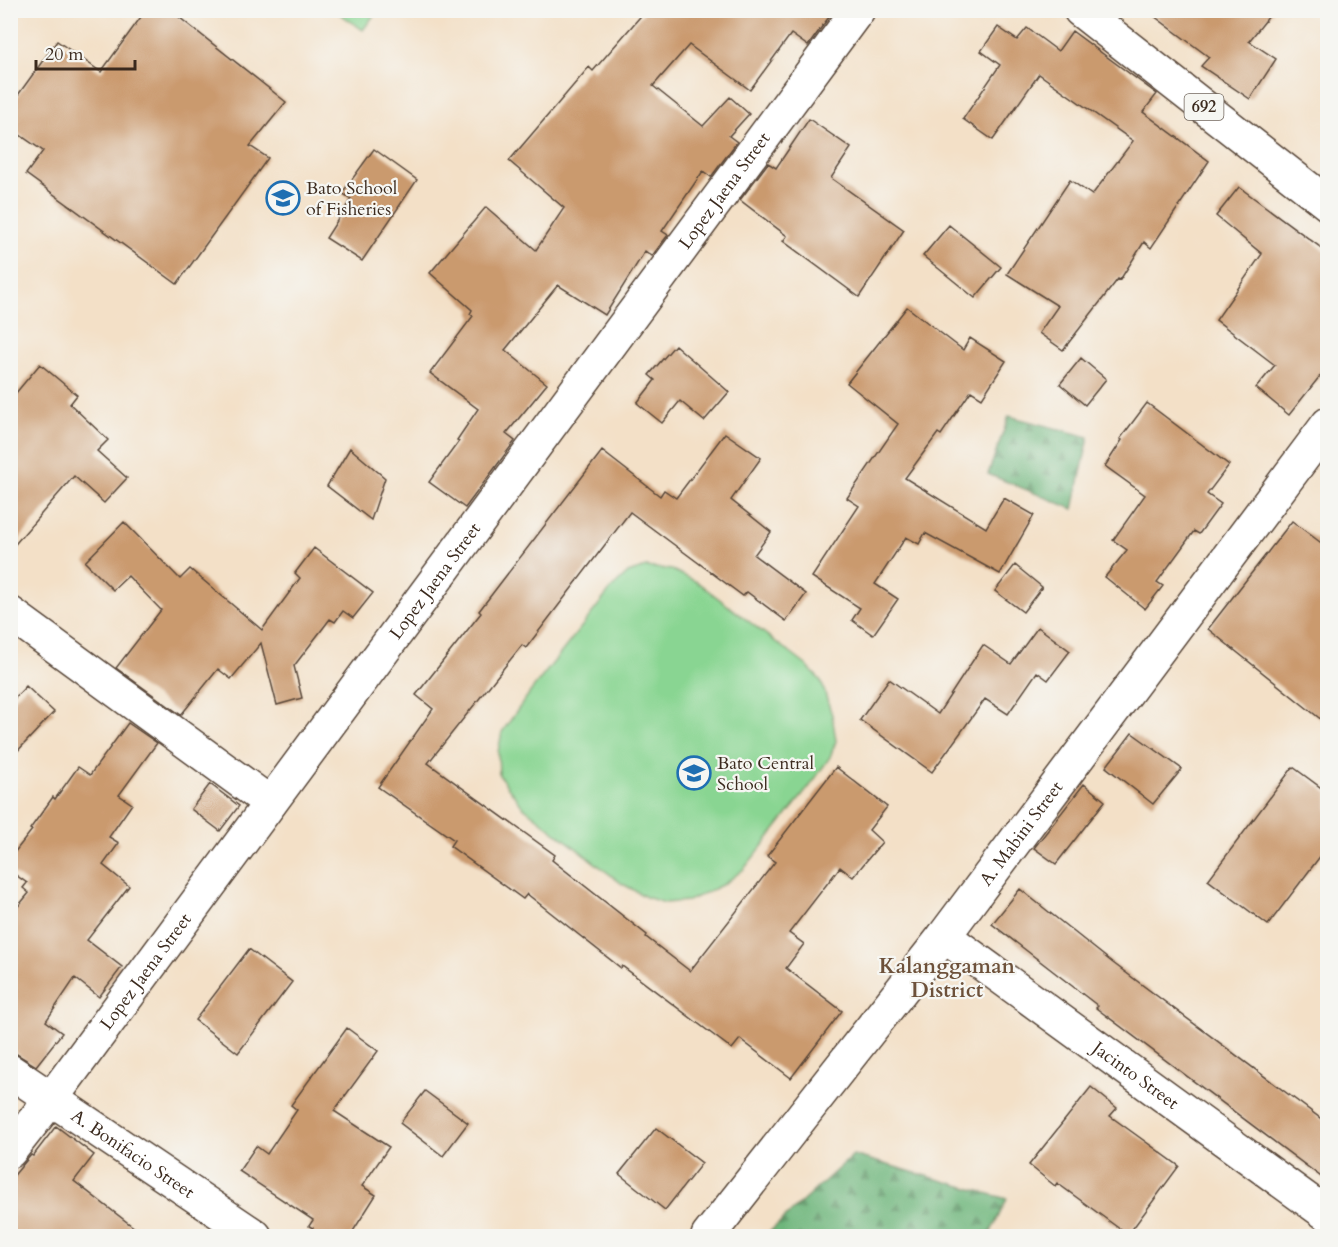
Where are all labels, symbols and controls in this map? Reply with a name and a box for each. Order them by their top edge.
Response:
scale bar [36,33,135,71]
text: 20 m [45,42,84,67]
road number: 692 [1184,94,1224,120]
street label: Lopez Jaena Street [673,127,776,254]
place label: Bato School of Fisheries [306,176,398,222]
school or university icon: Bato School of Fisheries [265,180,301,216]
street label: Lopez Jaena Street [383,517,487,644]
place label: Bato Central School [717,751,814,797]
school or university icon: Bato Central School [676,755,712,791]
street label: A. Mabini Street [973,776,1069,891]
street label: Lopez Jaena Street [94,908,197,1035]
district label: Kalanggaman District [879,952,1016,1005]
street label: Jacinto Street [1085,1034,1184,1115]
street label: A. Bonifacio Street [66,1103,200,1204]

